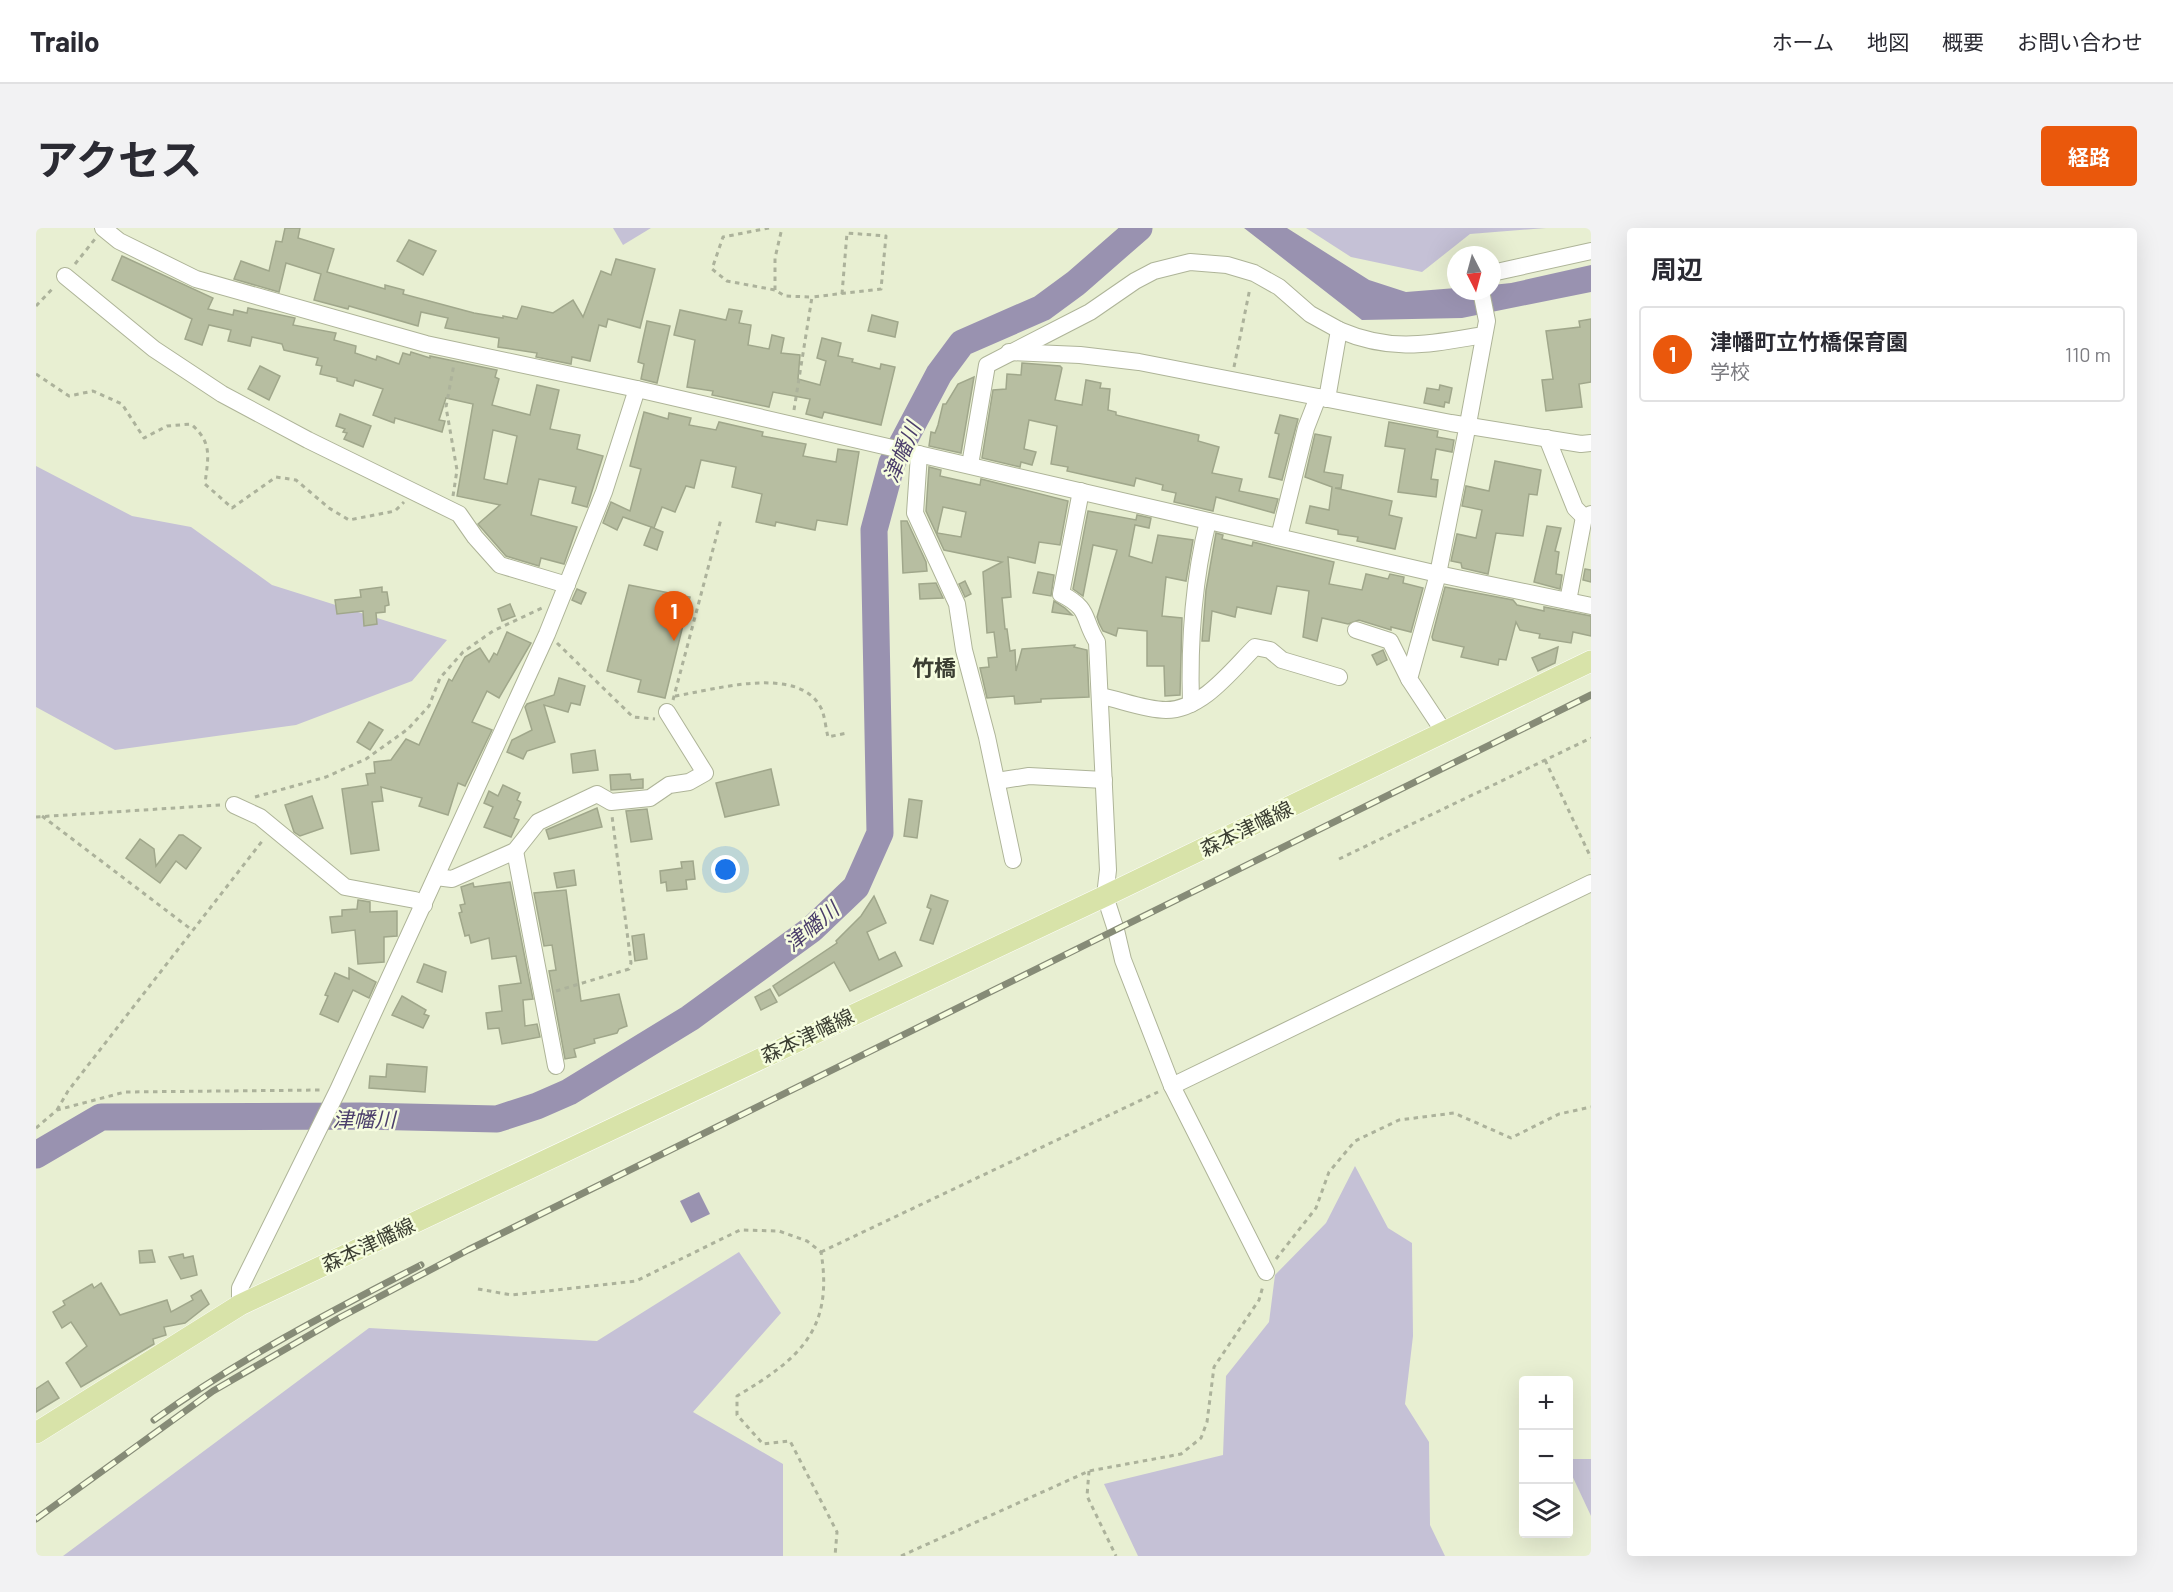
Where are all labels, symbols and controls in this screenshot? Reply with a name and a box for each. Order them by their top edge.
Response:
text: Trailo [30,24,100,58]
text: ホーム [1772,29,1834,54]
text: 地図 [1867,29,1909,54]
text: 概要 [1942,29,1984,54]
text: お問い合わせ [2017,29,2143,54]
button: 経路 [2041,126,2137,186]
text: アクセス [36,133,202,183]
north arrow [1447,246,1501,300]
text: 周辺 [1651,253,1703,284]
text: 津幡町立竹橋保育園 [1710,328,1908,354]
text: 1 [1669,342,1676,366]
text: 110 m [2065,342,2111,366]
text: 学校 [1710,359,1750,383]
water label: 津幡川 [877,416,926,486]
pin: 1 [654,592,694,641]
district label: 竹橋 [912,654,956,680]
street label: 森本津幡線 [1196,795,1296,861]
your location [711,855,740,884]
water label: 津幡川 [779,895,845,956]
street label: 森本津幡線 [757,1003,857,1067]
water label: 津幡川 [333,1106,397,1131]
street label: 森本津幡線 [318,1212,418,1276]
map controls [1519,1376,1573,1538]
button: + [1519,1376,1573,1430]
button: − [1519,1430,1573,1484]
button: layers [1519,1484,1573,1538]

